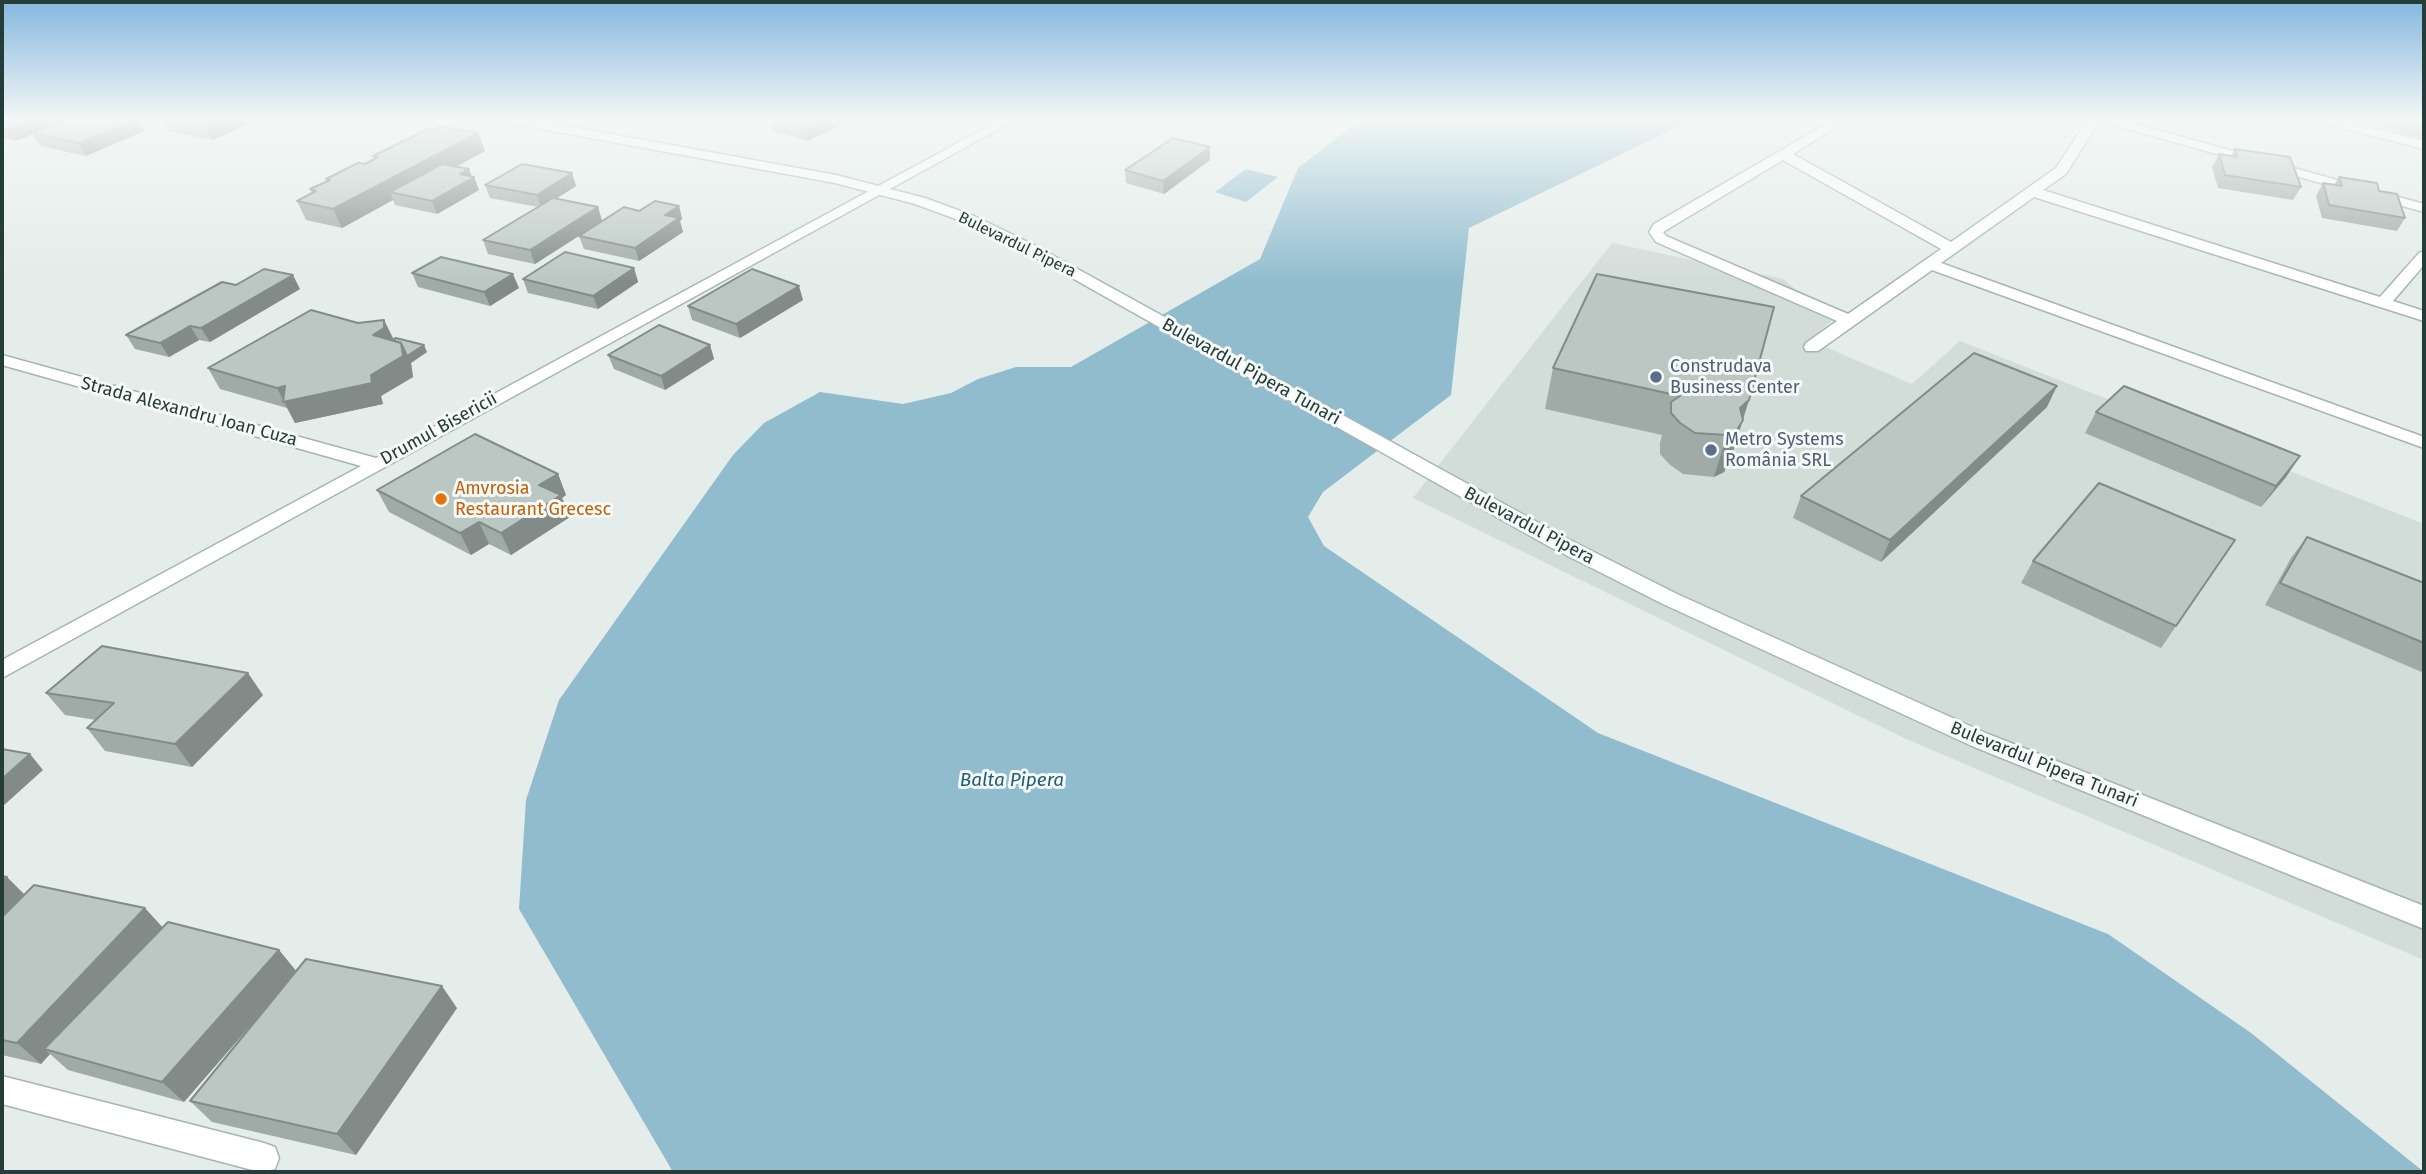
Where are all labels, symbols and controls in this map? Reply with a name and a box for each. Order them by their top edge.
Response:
street label: Bulevardul Pipera [955,208,1079,282]
street label: Bulevardul Pipera Tunari [1158,314,1344,430]
place label: Construdava Business Center [1670,356,1800,398]
marker: Construdava Business Center [1648,369,1664,385]
street label: Strada Alexandru Ioan Cuza [78,373,300,451]
street label: Drumul Bisericii [377,388,501,470]
place label: Metro Systems România SRL [1725,429,1844,472]
marker: Metro Systems România SRL [1703,442,1719,458]
place label: Amvrosia Restaurant Grecesc [455,478,611,520]
street label: Bulevardul Pipera [1460,483,1598,569]
marker: Amvrosia Restaurant Grecesc [433,491,449,507]
street label: Bulevardul Pipera Tunari [1947,717,2141,813]
water label: Balta Pipera [960,770,1064,792]

